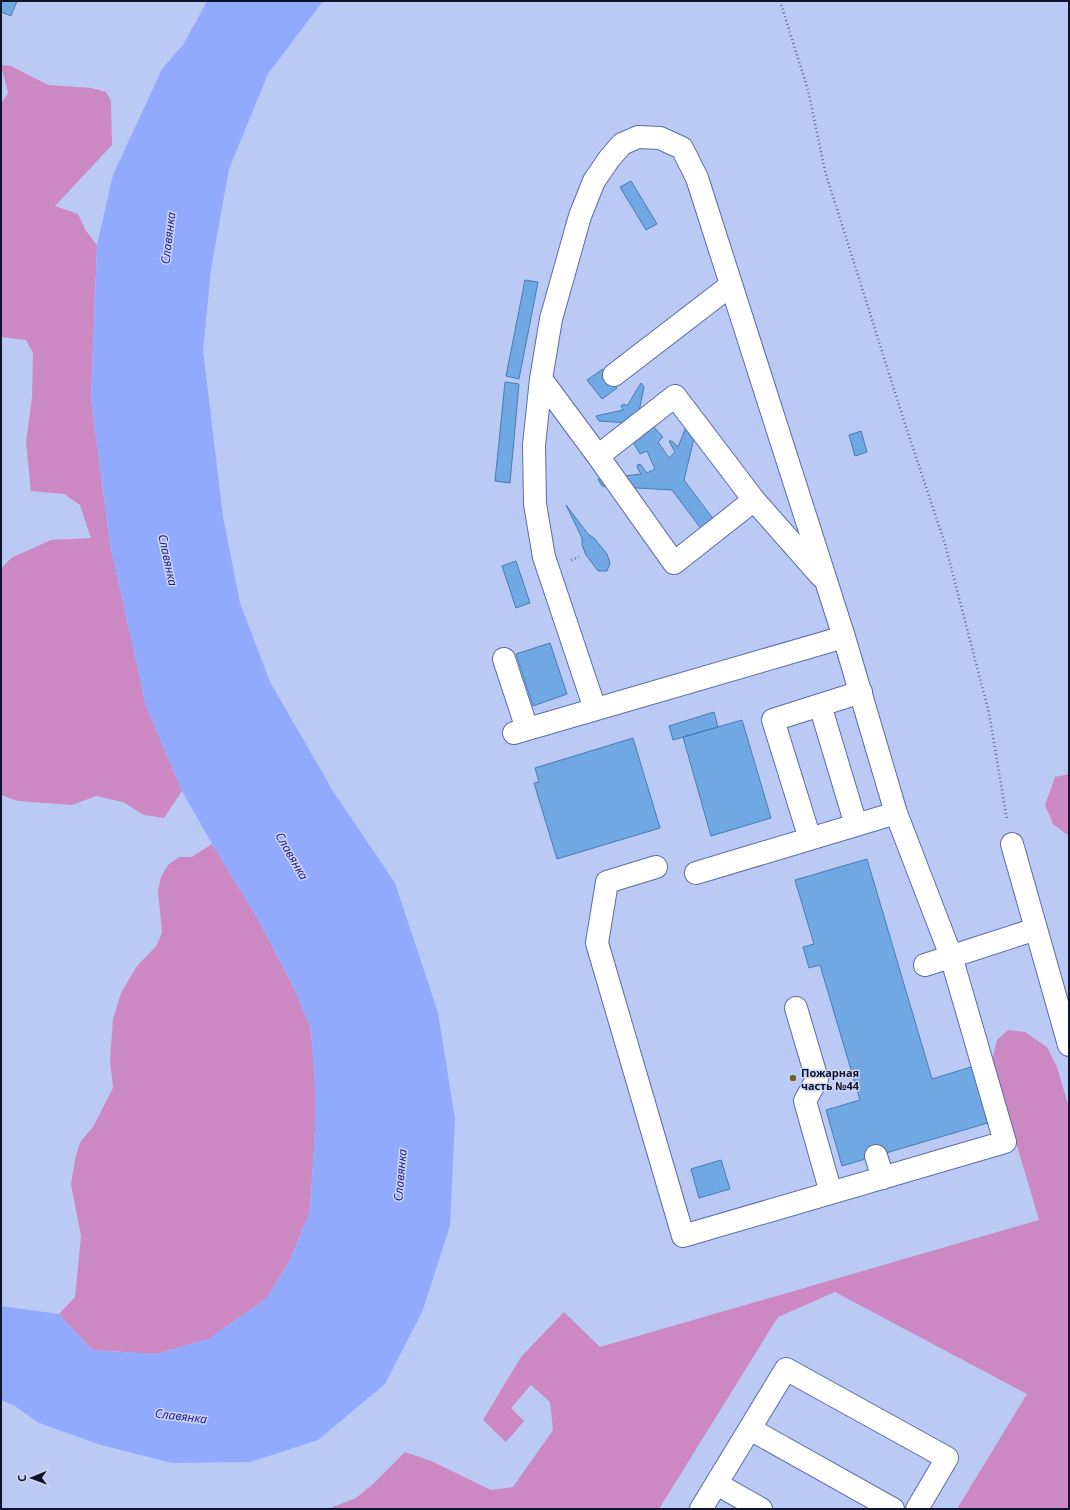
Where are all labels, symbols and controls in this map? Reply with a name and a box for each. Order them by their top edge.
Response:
water label: Славянка [156,211,180,265]
water label: Славянка [154,533,182,588]
water label: Славянка [272,829,313,883]
place label: Пожарная часть №44 [801,1065,860,1093]
marker: Пожарная часть №44 [788,1073,798,1083]
water label: Славянка [389,1148,411,1202]
water label: Славянка [154,1404,208,1428]
north arrow [12,1458,52,1498]
text: С [14,1474,29,1482]

